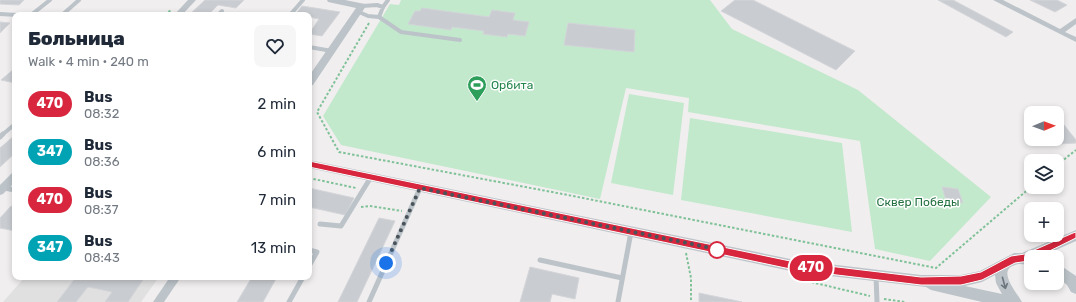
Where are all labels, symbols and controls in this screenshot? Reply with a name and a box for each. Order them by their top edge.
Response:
button: heart [254,25,296,67]
text: Больница [28,27,125,50]
text: Walk · 4 min · 240 m [28,54,149,69]
sports icon: Орбита [466,74,488,102]
place label: Орбита [491,78,533,92]
text: Bus [84,88,112,106]
text: 470 [37,95,63,112]
text: 2 min [257,95,296,113]
text: 08:32 [84,106,119,121]
north arrow [1024,106,1064,146]
map controls [1024,106,1064,290]
text: Bus [84,136,112,154]
text: 347 [37,143,63,160]
text: 6 min [257,143,296,161]
text: 08:36 [84,154,120,169]
button: layers [1024,154,1064,194]
text: Bus [84,184,112,202]
text: 470 [37,191,63,208]
text: 7 min [259,191,296,209]
park label: Сквер Победы [877,195,959,209]
text: 08:37 [84,202,118,217]
button: + [1024,202,1064,242]
text: Bus [84,232,112,250]
text: 347 [37,239,63,256]
text: 13 min [251,239,296,257]
unlabelled marker [708,241,726,259]
text: 08:43 [84,250,120,265]
button: − [1024,250,1064,290]
your location [376,253,396,273]
line badge: 470 [788,255,834,281]
text: 470 [798,259,824,276]
one-way arrow [1001,276,1008,289]

